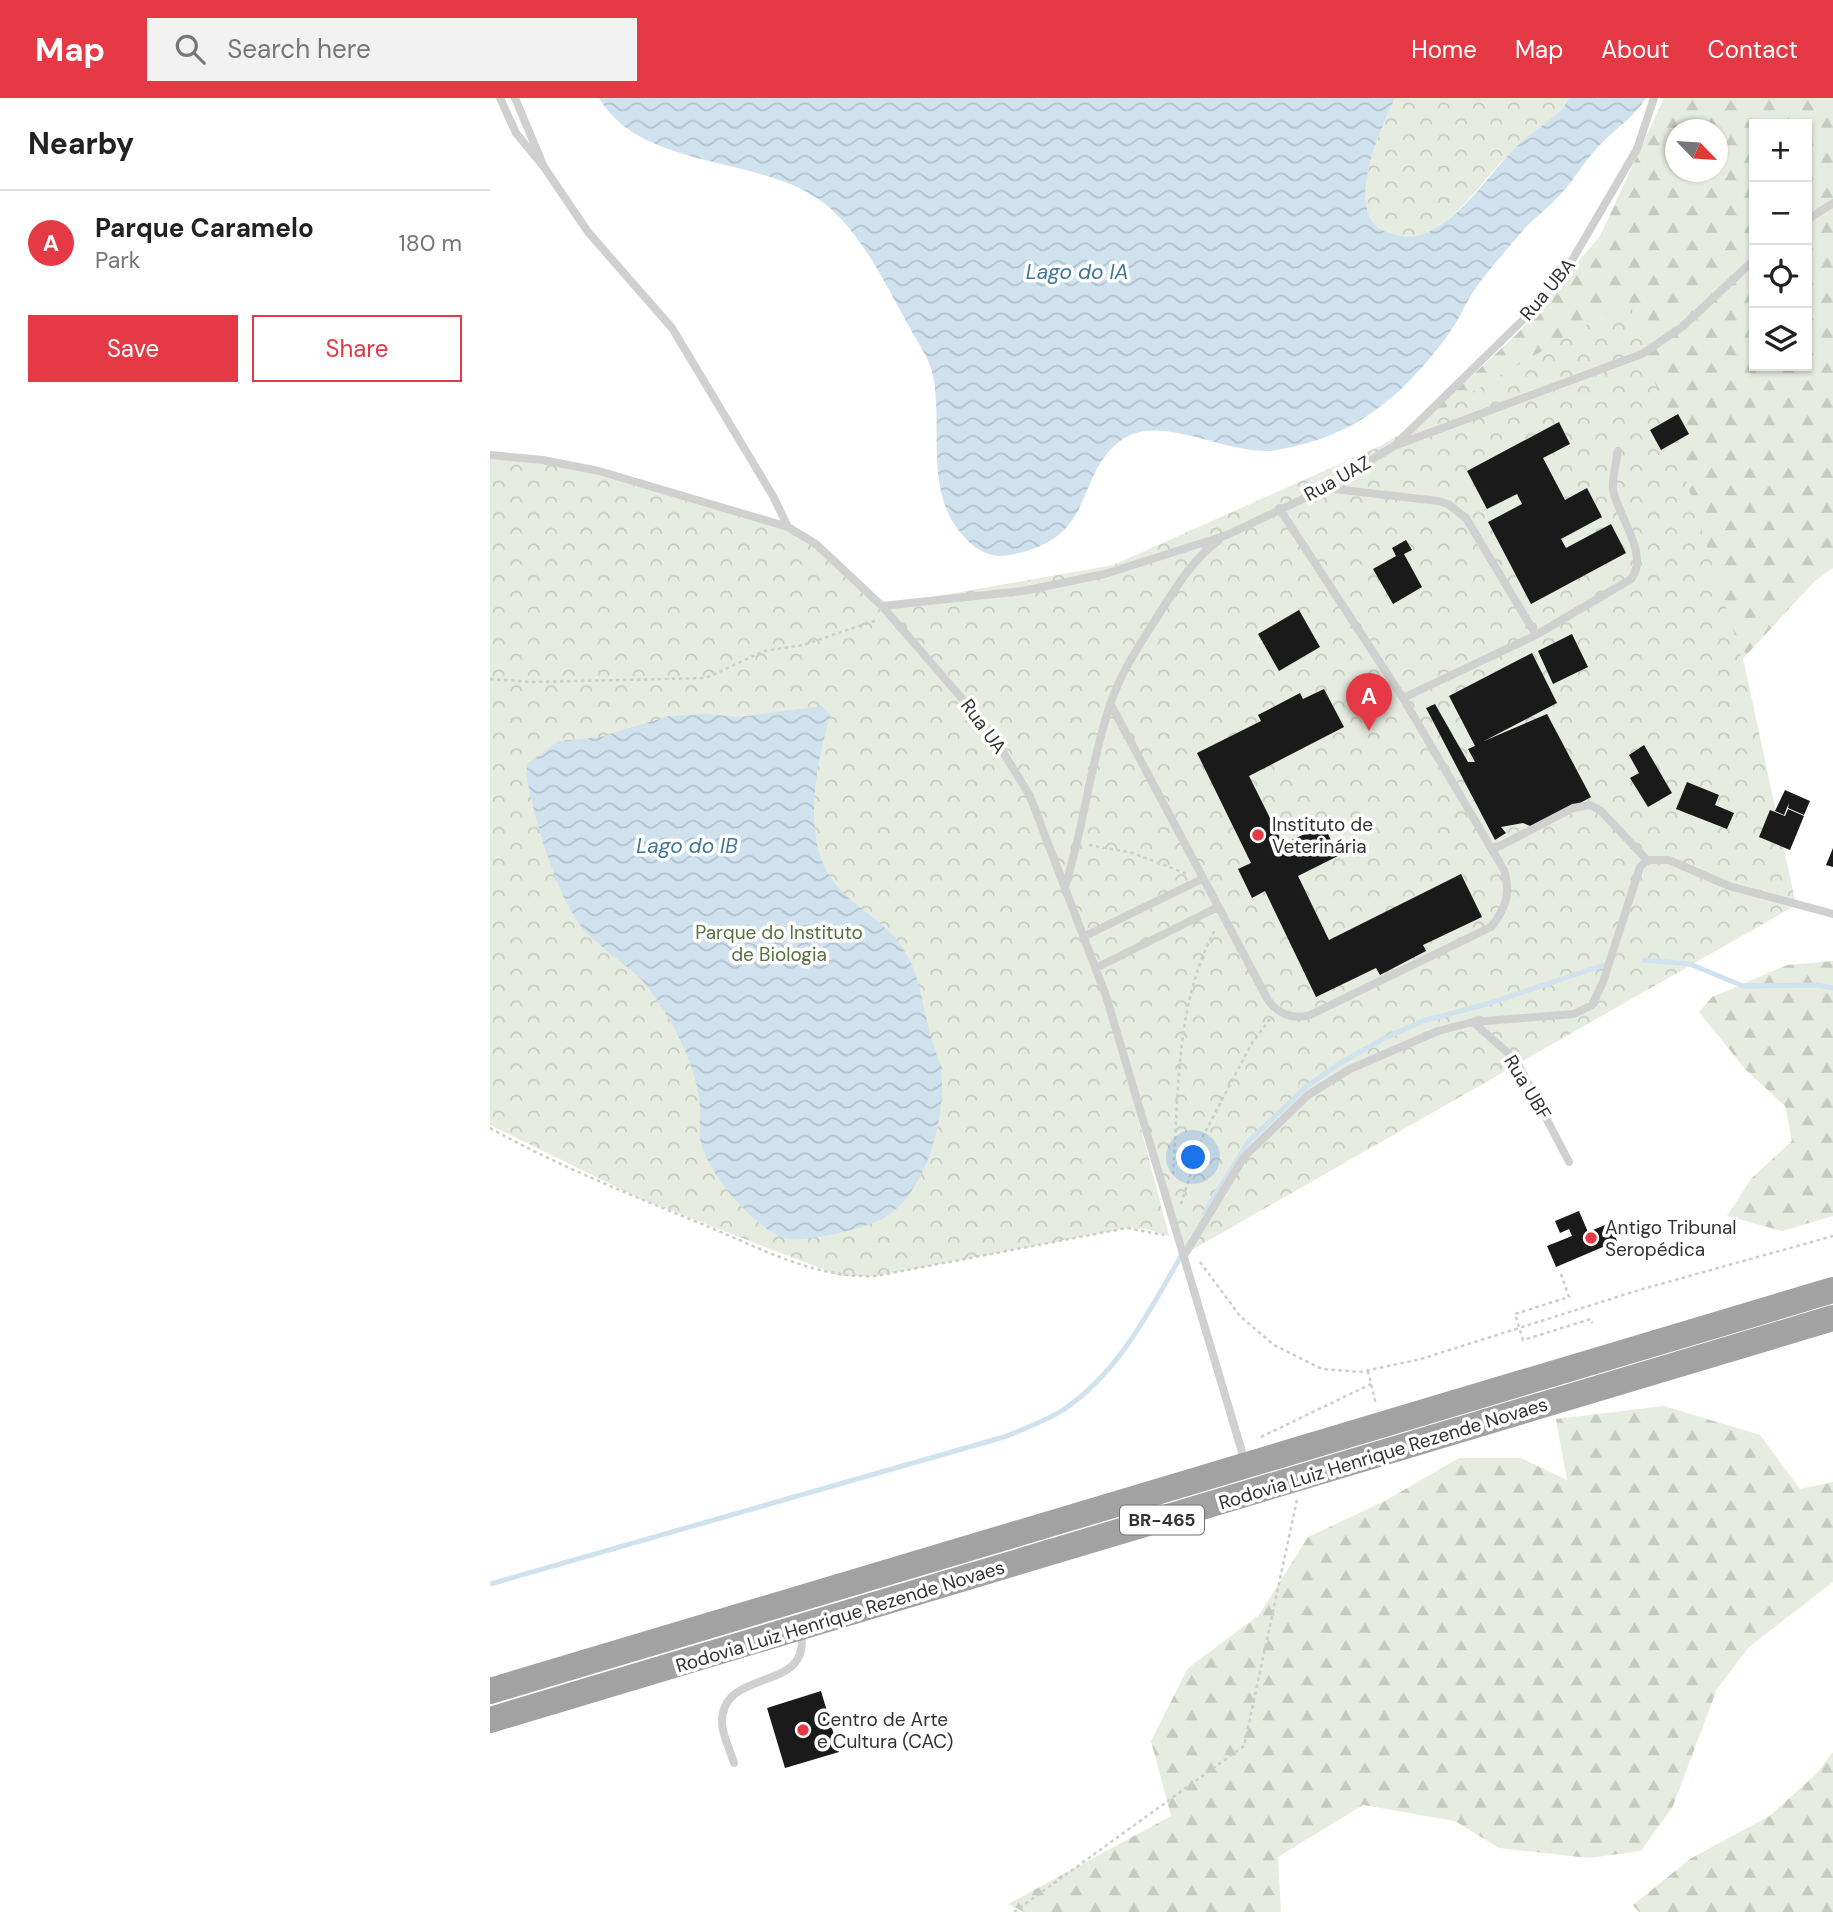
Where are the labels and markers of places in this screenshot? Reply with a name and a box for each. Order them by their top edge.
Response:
pin: A [1346,673,1392,731]
place label: Instituto de Veterinária [1272,812,1373,859]
marker: Instituto de Veterinária [1250,827,1266,843]
place label: Antigo Tribunal Seropédica [1605,1215,1737,1262]
marker: Antigo Tribunal Seropédica [1583,1230,1599,1246]
place label: Centro de Arte e Cultura (CAC) [817,1707,953,1754]
marker: Centro de Arte e Cultura (CAC) [795,1722,811,1738]

